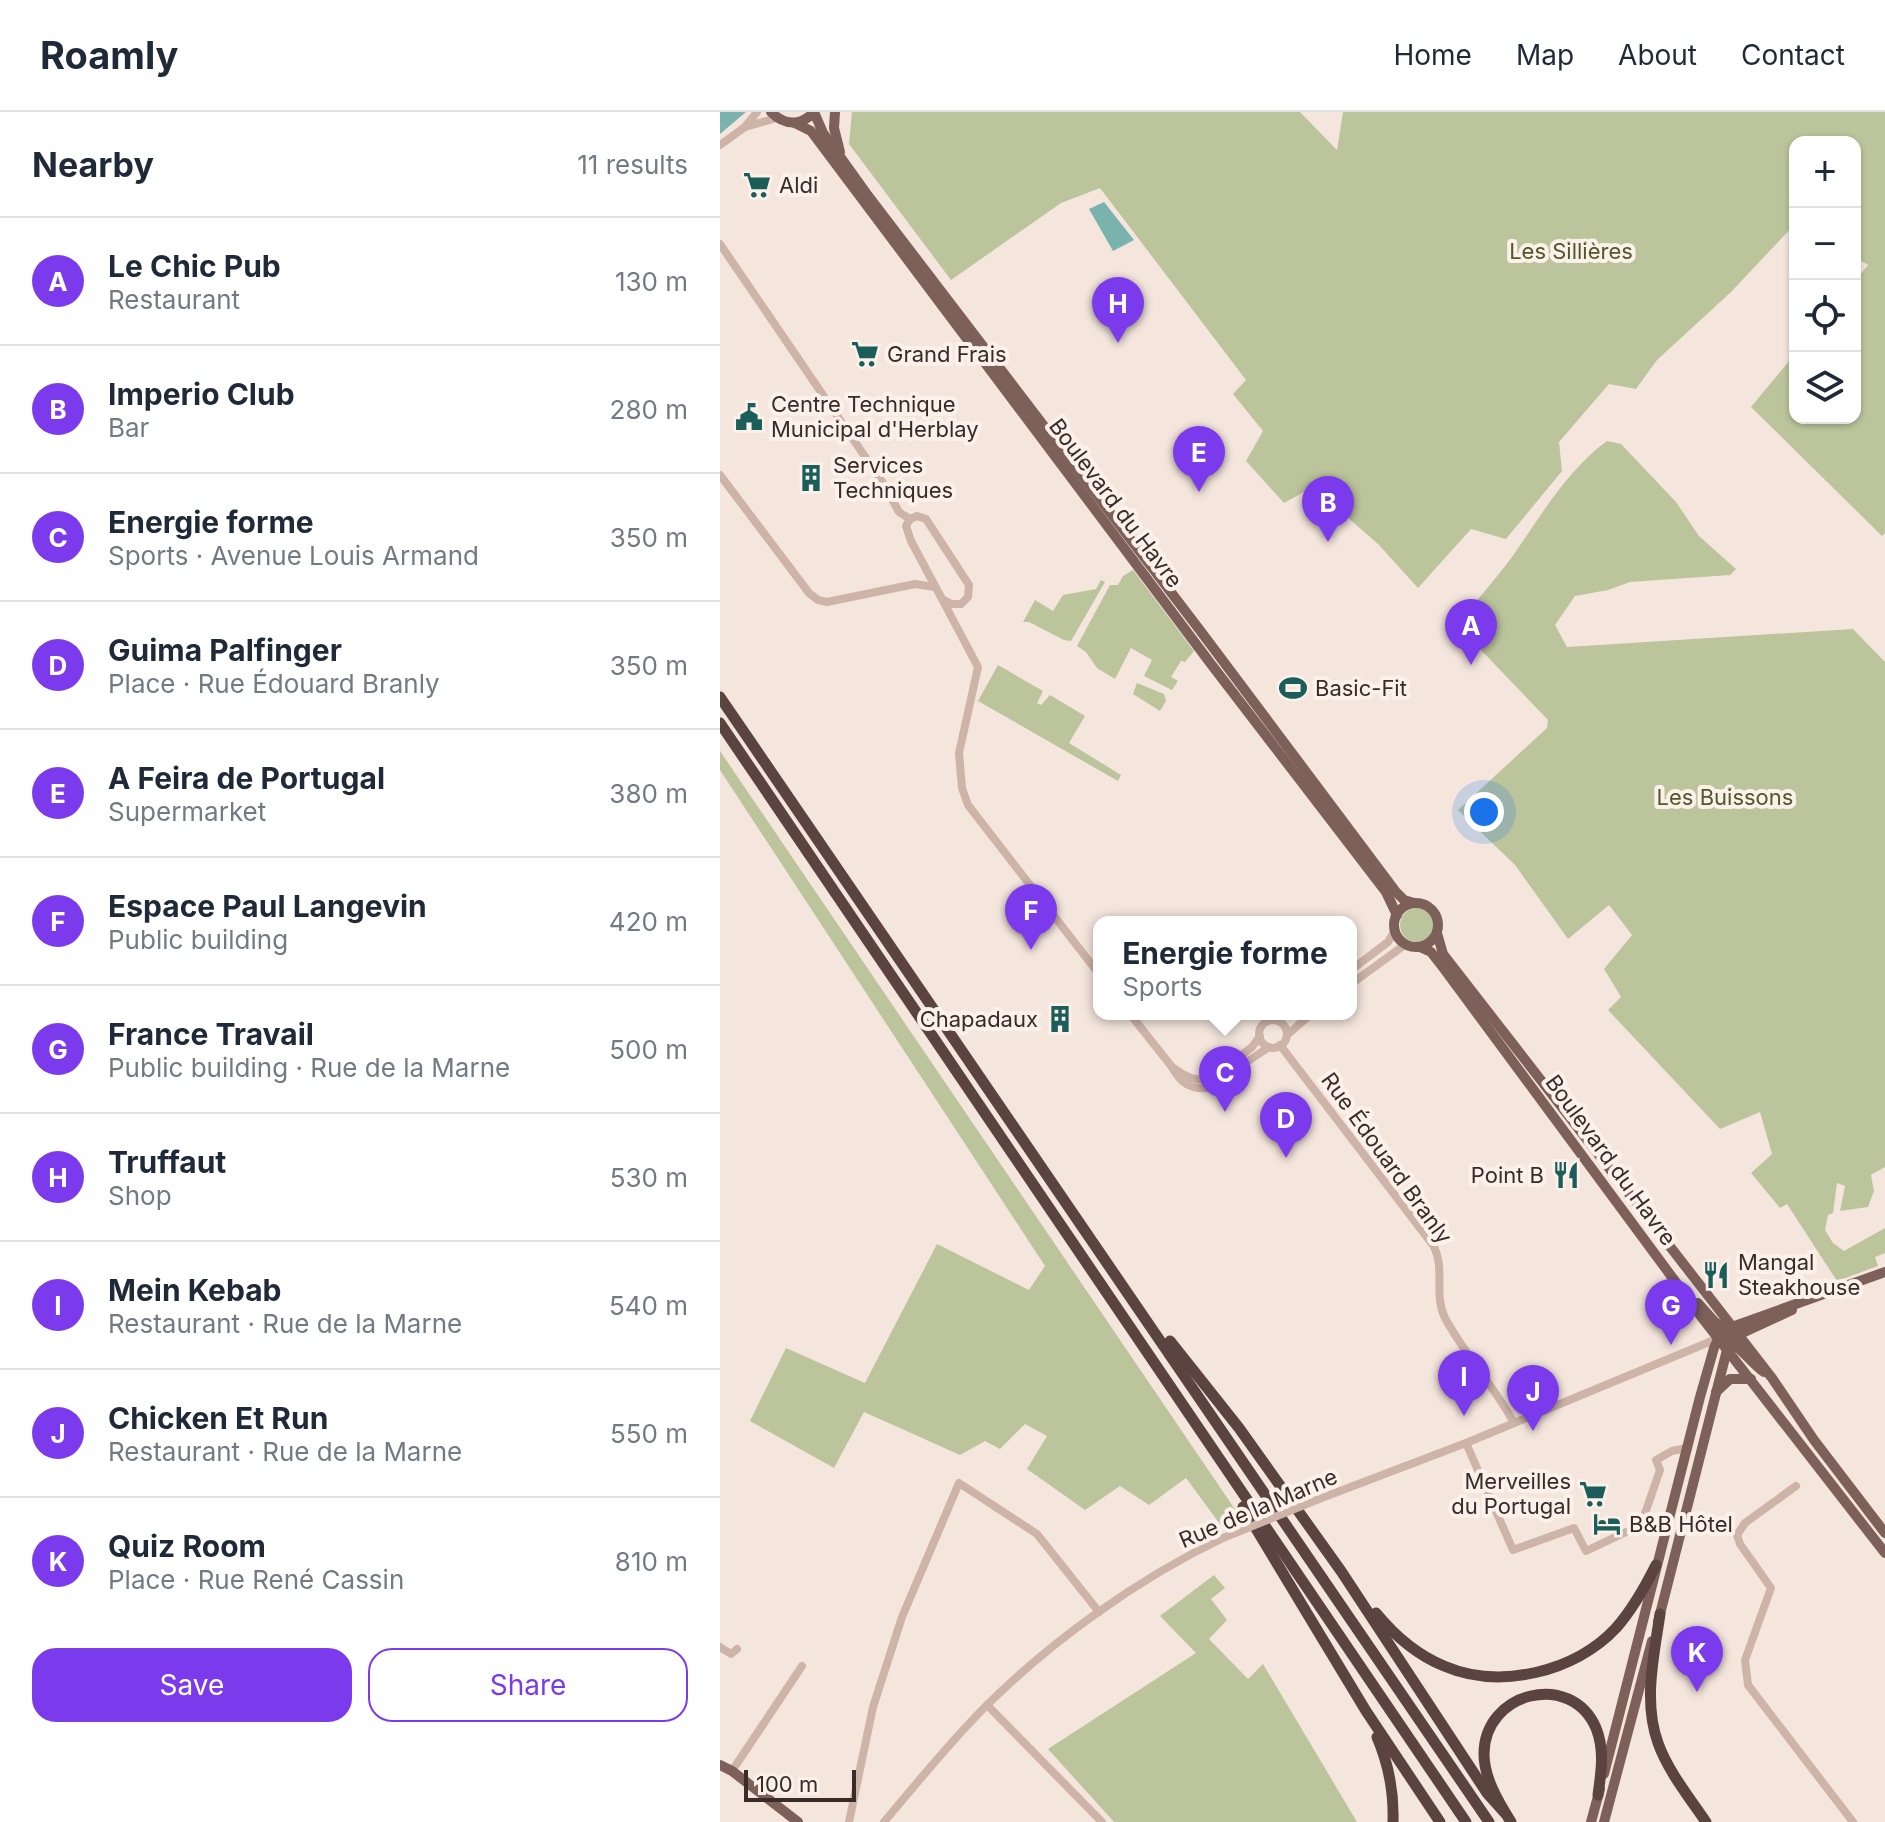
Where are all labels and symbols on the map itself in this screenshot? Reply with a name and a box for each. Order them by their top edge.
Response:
supermarket icon: Aldi [742,170,772,200]
place label: Aldi [779,172,818,198]
park label: Les Sillières [1509,238,1633,264]
pin: H [1092,277,1144,343]
supermarket icon: Grand Frais [850,339,880,369]
place label: Grand Frais [887,341,1007,367]
place label: Centre Technique Municipal d'Herblay [771,391,979,442]
public building icon: Centre Technique Municipal d'Herblay [734,402,764,432]
street label: Boulevard du Havre [1044,413,1188,593]
pin: E [1173,426,1225,492]
place label: Services Techniques [833,452,953,503]
building icon: Services Techniques [796,463,826,493]
pin: B [1302,476,1354,542]
pin: A [1445,599,1497,665]
sports icon: Basic-Fit [1278,673,1308,703]
place label: Basic-Fit [1315,675,1407,701]
park label: Les Buissons [1657,784,1793,810]
your location [1464,792,1504,832]
pin: F [1005,884,1057,950]
building icon: Chapadaux [1045,1004,1075,1034]
place label: Chapadaux [920,1006,1038,1032]
pin: C [1199,1046,1251,1112]
street label: Rue Édouard Branly [1316,1067,1458,1249]
street label: Boulevard du Havre [1540,1070,1682,1250]
pin: D [1260,1092,1312,1158]
restaurant icon: Point B [1551,1160,1581,1190]
place label: Point B [1471,1162,1544,1188]
place label: Mangal Steakhouse [1738,1249,1860,1300]
restaurant icon: Mangal Steakhouse [1701,1260,1731,1290]
pin: G [1645,1279,1697,1345]
pin: I [1438,1350,1490,1416]
pin: J [1507,1365,1559,1431]
street label: Rue de la Marne [1175,1463,1341,1553]
place label: Merveilles du Portugal [1451,1468,1571,1519]
supermarket icon: Merveilles du Portugal [1578,1479,1608,1509]
hotel icon: B&B Hôtel [1592,1509,1622,1539]
place label: B&B Hôtel [1629,1511,1733,1537]
pin: K [1671,1626,1723,1692]
scale bar [744,1766,856,1802]

